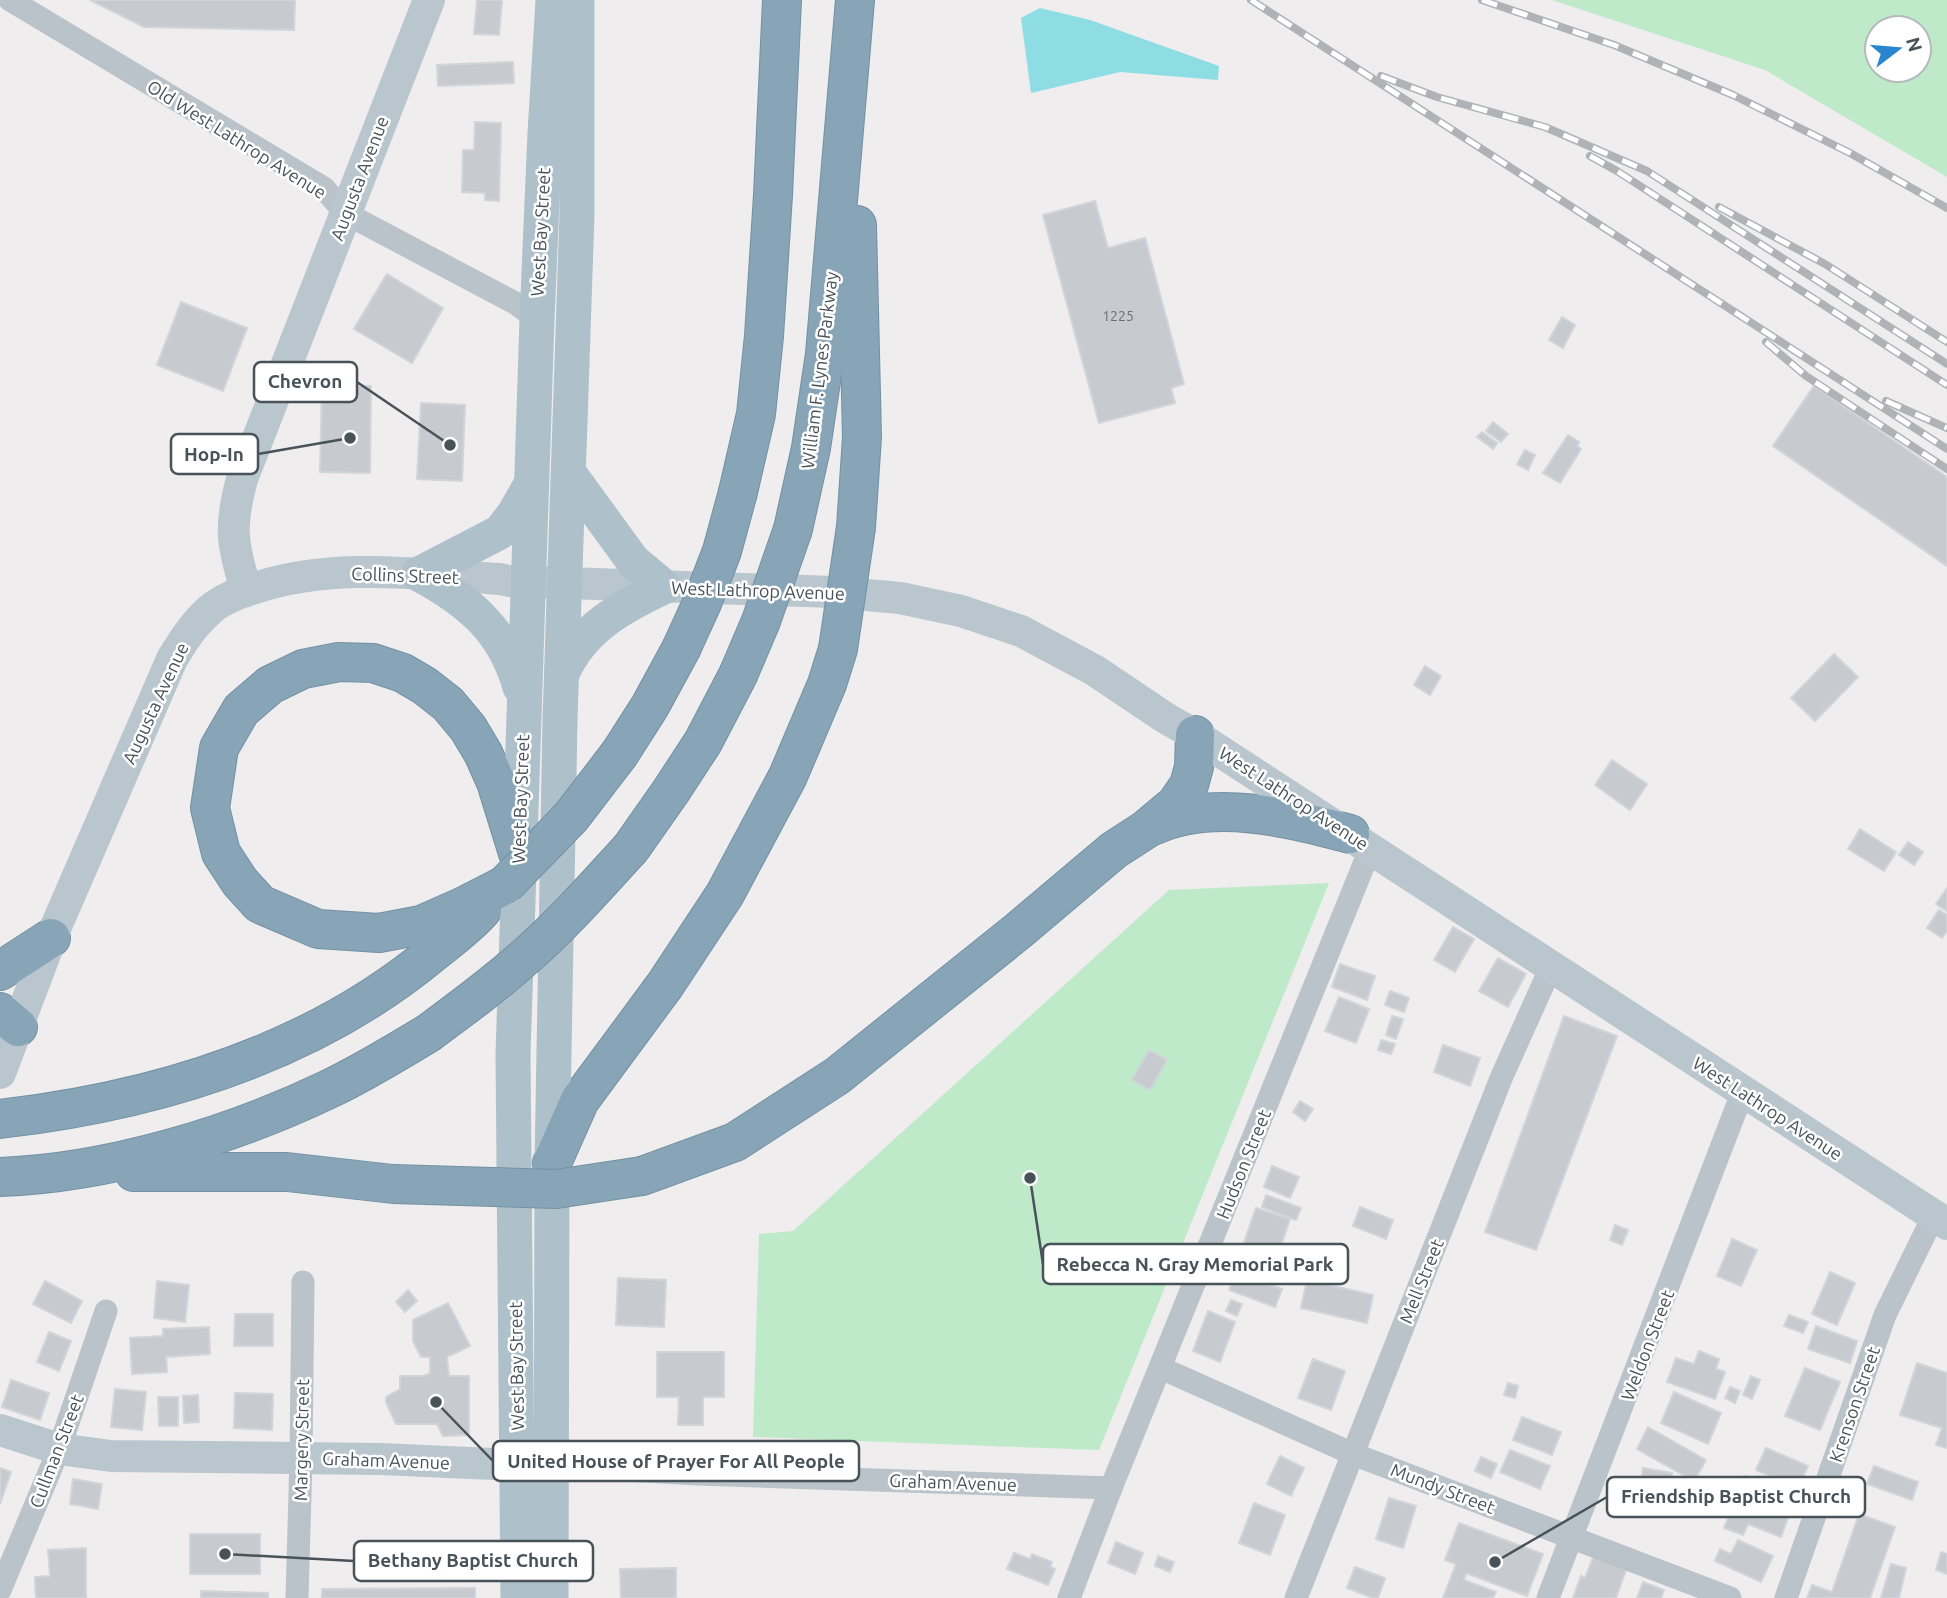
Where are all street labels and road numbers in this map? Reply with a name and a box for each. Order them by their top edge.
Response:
street label: Old West Lathrop Avenue [144,76,330,202]
street label: Augusta Avenue [326,113,392,243]
street label: West Bay Street [527,167,553,297]
street label: William F. Lynes Parkway [797,270,841,470]
street label: Collins Street [351,563,459,587]
street label: West Lathrop Avenue [671,577,845,603]
street label: Augusta Avenue [118,639,192,767]
street label: West Bay Street [508,734,532,864]
street label: West Lathrop Avenue [1216,742,1372,854]
street label: West Lathrop Avenue [1690,1052,1846,1164]
street label: Hudson Street [1212,1106,1274,1222]
street label: Mell Street [1395,1236,1447,1326]
street label: Weldon Street [1617,1287,1677,1403]
street label: West Bay Street [505,1301,527,1431]
street label: Krenson Street [1825,1344,1883,1464]
street label: Margery Street [290,1379,312,1501]
street label: Cullman Street [25,1391,87,1511]
street label: Graham Avenue [322,1448,450,1472]
street label: Mundy Street [1388,1459,1498,1517]
street label: Graham Avenue [889,1470,1017,1494]

